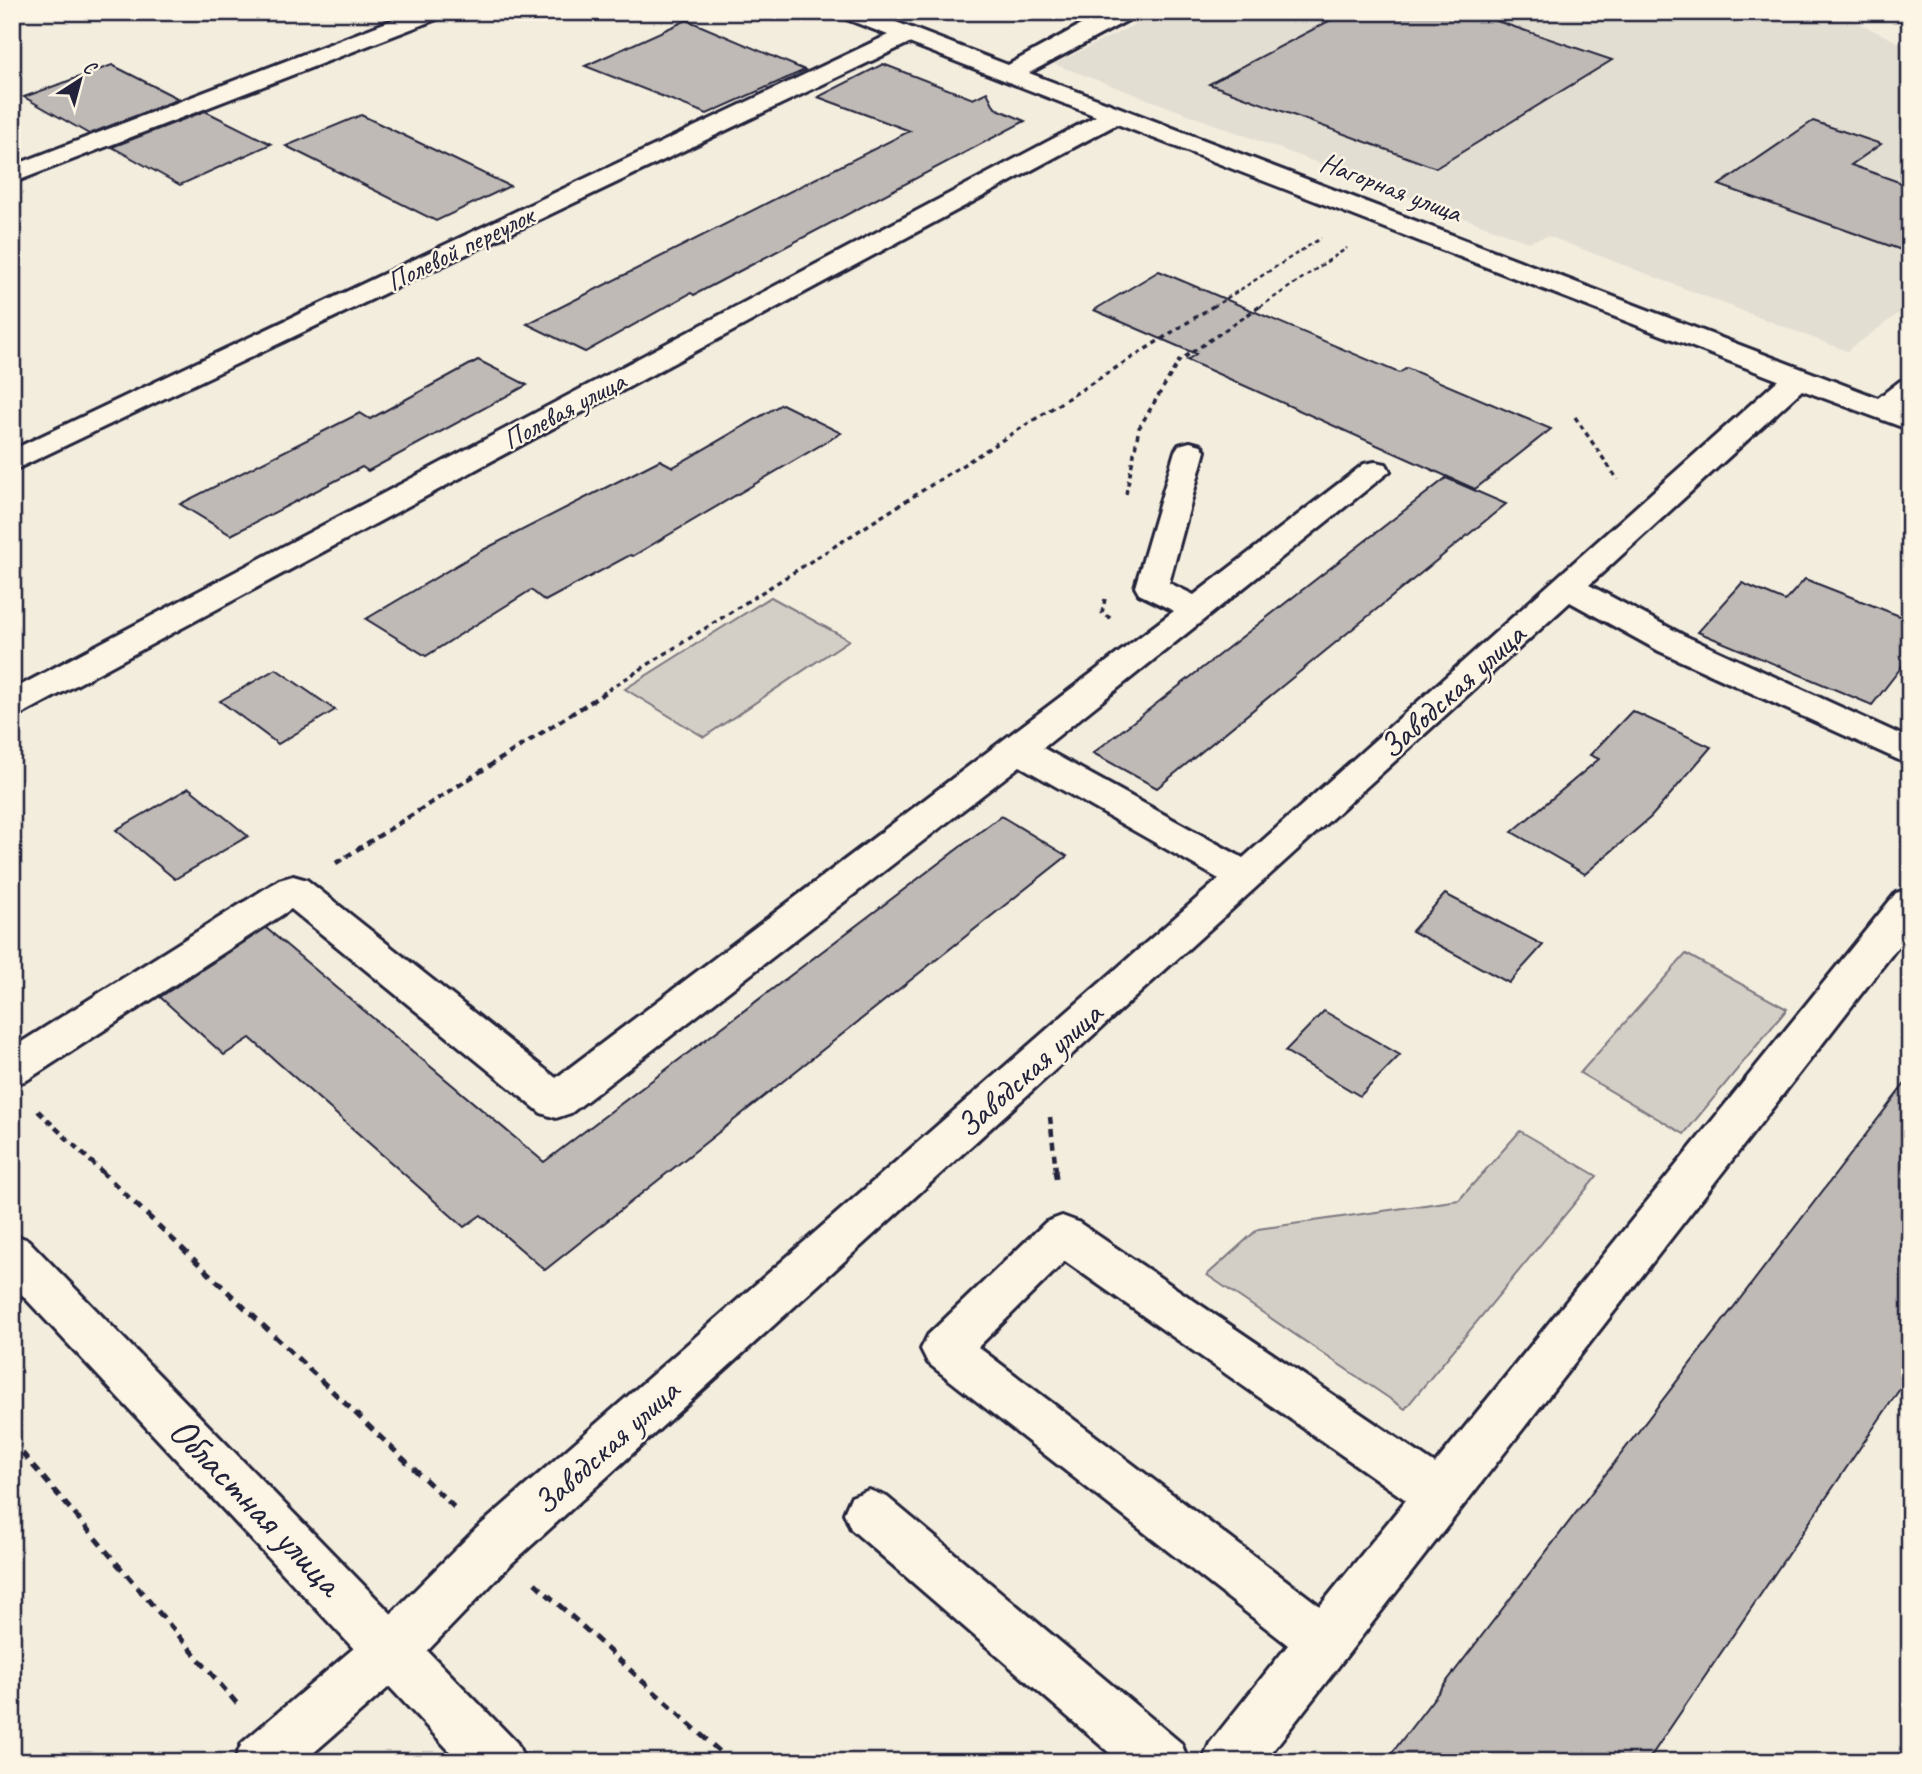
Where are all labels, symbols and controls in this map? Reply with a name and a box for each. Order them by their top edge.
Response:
north arrow [46,46,116,116]
text: С [79,55,102,81]
street label: Нагорная улица [1315,144,1468,231]
street label: Полевой переулок [381,196,542,299]
street label: Полевая улица [497,362,633,457]
street label: Заводская улица [1370,612,1536,768]
street label: Заводская улица [947,991,1113,1147]
street label: Заводская улица [524,1368,690,1524]
street label: Областная улица [158,1406,356,1608]

